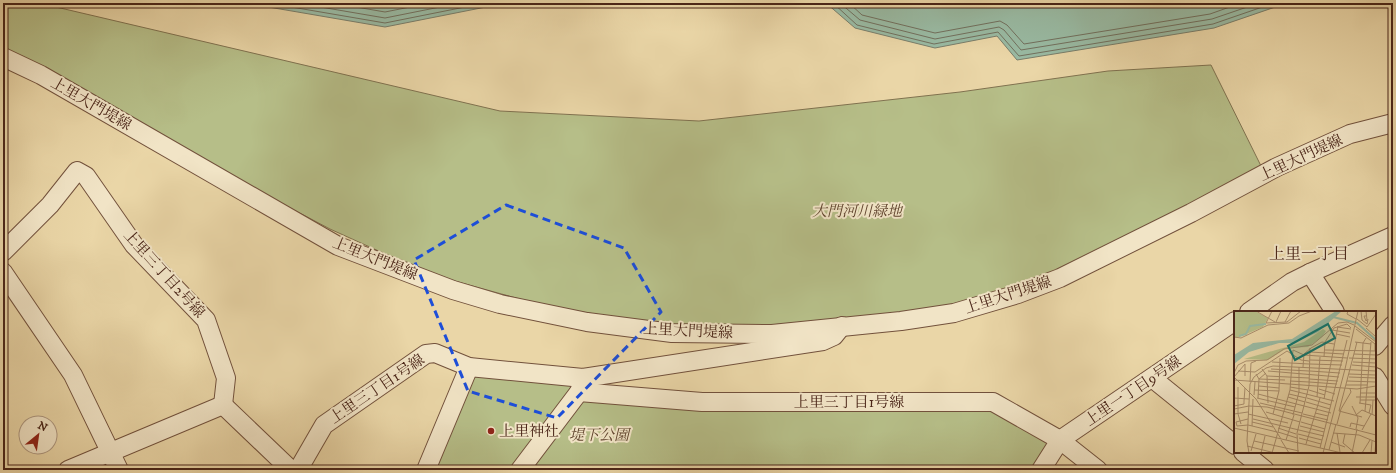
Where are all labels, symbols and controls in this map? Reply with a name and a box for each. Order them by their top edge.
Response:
street label: 上里大門堤線 [47,73,135,135]
street label: 上里大門堤線 [1256,130,1346,186]
park label: 大門河川緑地 [812,202,904,221]
street label: 上里三丁目2号線 [119,226,209,322]
street label: 上里大門堤線 [330,233,420,285]
district label: 上里一丁目 [1269,244,1349,264]
street label: 上里大門堤線 [962,272,1054,318]
inset map [1234,311,1376,453]
street label: 上里大門堤線 [643,319,733,343]
street label: 上里三丁目1号線 [326,350,428,428]
street label: 上里一丁目9号線 [1081,352,1185,430]
street label: 上里三丁目1号線 [794,393,904,412]
north arrow [18,415,58,455]
text: N [35,419,50,435]
place label: 上里神社 [499,422,559,441]
marker: 上里神社 [486,426,496,436]
park label: 堤下公園 [569,426,632,445]

